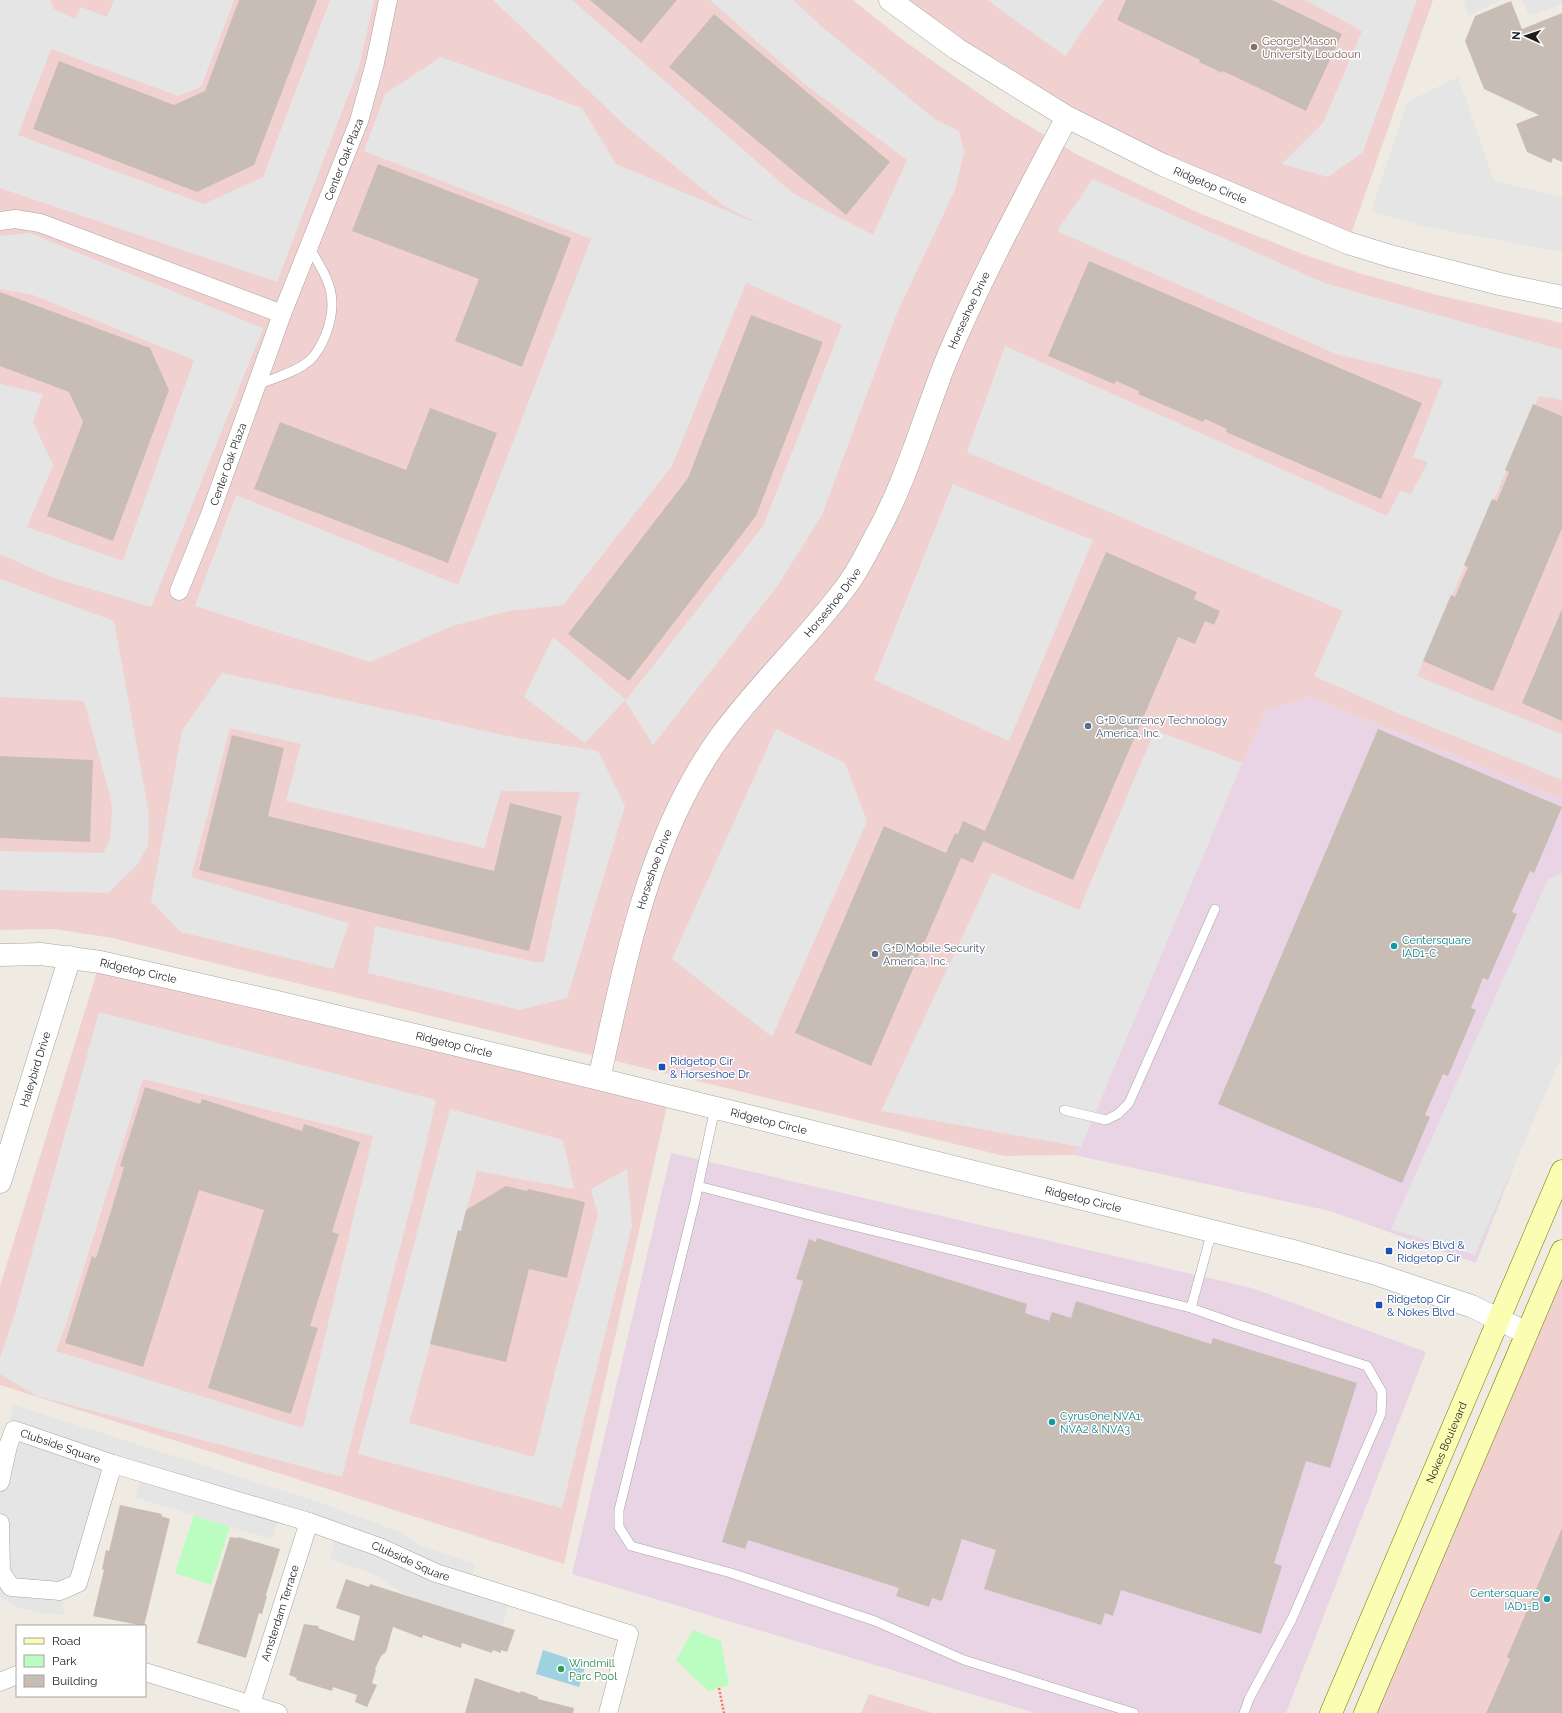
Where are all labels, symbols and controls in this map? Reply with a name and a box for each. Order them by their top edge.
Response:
north arrow [1506,16,1546,56]
text: N [1510,31,1523,40]
place label: George Mason University Loudoun [1262,35,1361,61]
marker: George Mason University Loudoun [1249,42,1259,52]
street label: Center Oak Plaza [322,117,366,202]
street label: Ridgetop Circle [1172,164,1249,206]
street label: Horseshoe Drive [945,269,993,351]
street label: Center Oak Plaza [207,421,249,507]
street label: Horseshoe Drive [801,565,864,640]
place label: G+D Currency Technology America, Inc. [1096,714,1227,740]
marker: G+D Currency Technology America, Inc. [1083,721,1093,731]
street label: Horseshoe Drive [634,827,674,911]
place label: Centersquare IAD1-C [1402,934,1472,960]
marker: Centersquare IAD1-C [1389,941,1399,951]
place label: G+D Mobile Security America, Inc. [883,942,985,968]
marker: G+D Mobile Security America, Inc. [870,949,880,959]
street label: Ridgetop Circle [99,956,179,986]
street label: Ridgetop Circle [414,1029,494,1060]
street label: Haleybird Drive [17,1030,53,1109]
place label: Ridgetop Cir & Horseshoe Dr [670,1055,750,1081]
marker: Ridgetop Cir & Horseshoe Dr [657,1062,667,1072]
street label: Ridgetop Circle [729,1105,809,1137]
street label: Ridgetop Circle [1044,1183,1123,1215]
place label: Nokes Blvd & Ridgetop Cir [1397,1239,1465,1265]
marker: Nokes Blvd & Ridgetop Cir [1384,1246,1394,1256]
place label: Ridgetop Cir & Nokes Blvd [1387,1293,1455,1319]
marker: Ridgetop Cir & Nokes Blvd [1374,1300,1384,1310]
street label: Nokes Boulevard [1423,1400,1469,1485]
place label: CyrusOne NVA1, NVA2 & NVA3 [1060,1410,1143,1436]
marker: CyrusOne NVA1, NVA2 & NVA3 [1047,1417,1057,1427]
street label: Clubside Square [19,1426,103,1466]
street label: Clubside Square [370,1538,452,1584]
street label: Amsterdam Terrace [259,1563,302,1663]
place label: Centersquare IAD1-B [1470,1587,1540,1613]
marker: Centersquare IAD1-B [1542,1594,1552,1604]
legend [16,1625,146,1697]
text: Road [52,1634,81,1648]
text: Park [52,1654,77,1668]
place label: Windmill Parc Pool [569,1657,617,1683]
marker: Windmill Parc Pool [556,1664,566,1674]
text: Building [52,1674,98,1688]

